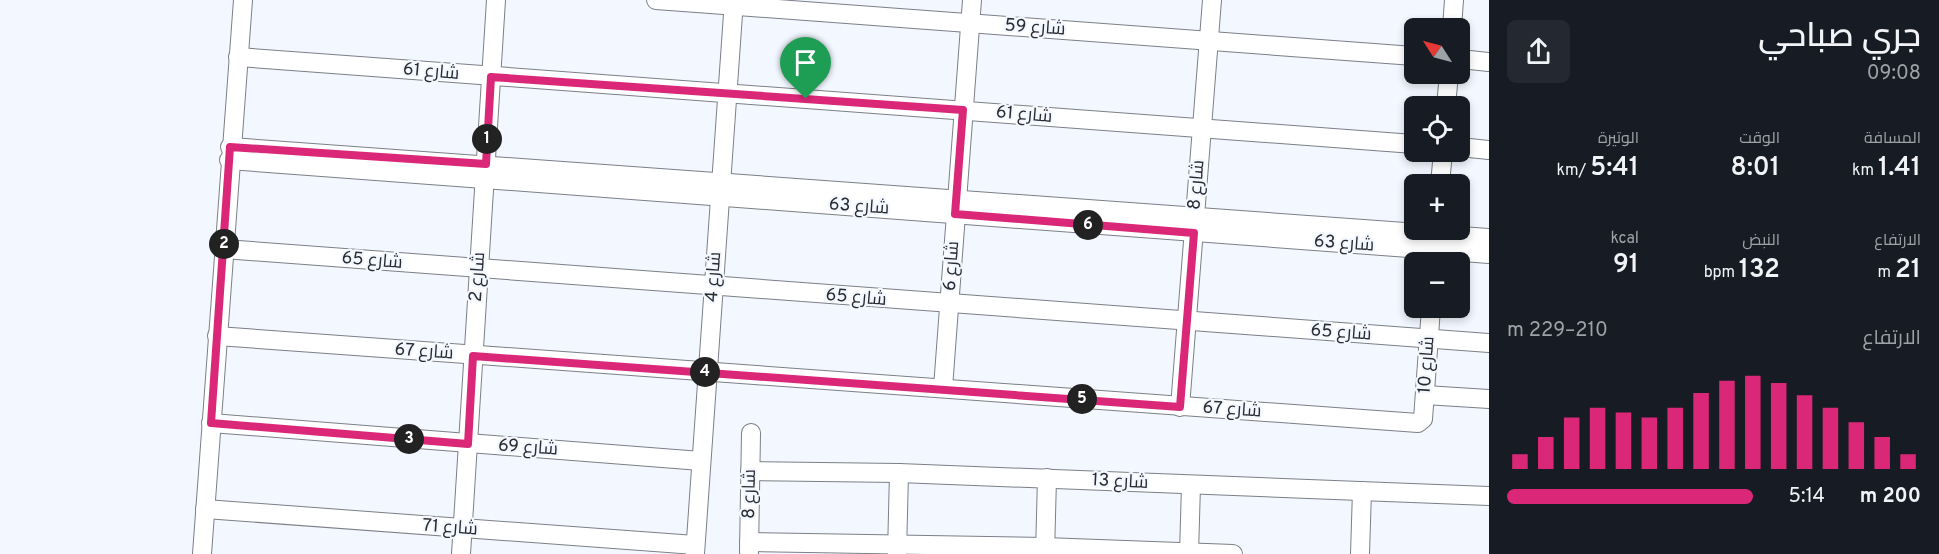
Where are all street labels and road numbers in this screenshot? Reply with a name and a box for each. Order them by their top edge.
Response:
street label: شارع 59 [1004,14,1066,42]
street label: شارع 61 [402,58,460,86]
street label: شارع 61 [995,101,1053,129]
street label: شارع 8 [1183,159,1211,211]
street label: شارع 63 [828,193,890,221]
street label: شارع 63 [1313,230,1375,258]
street label: شارع 6 [939,240,965,292]
street label: شارع 65 [341,247,403,275]
street label: شارع 2 [465,251,491,303]
street label: شارع 4 [701,251,727,303]
street label: شارع 65 [825,284,887,312]
street label: شارع 65 [1310,319,1372,347]
street label: شارع 10 [1414,336,1440,394]
street label: شارع 67 [394,338,454,366]
street label: شارع 67 [1202,396,1262,424]
street label: شارع 69 [497,434,559,462]
street label: شارع 8 [738,469,762,519]
street label: شارع 13 [1091,469,1149,495]
street label: شارع 71 [421,515,479,541]

